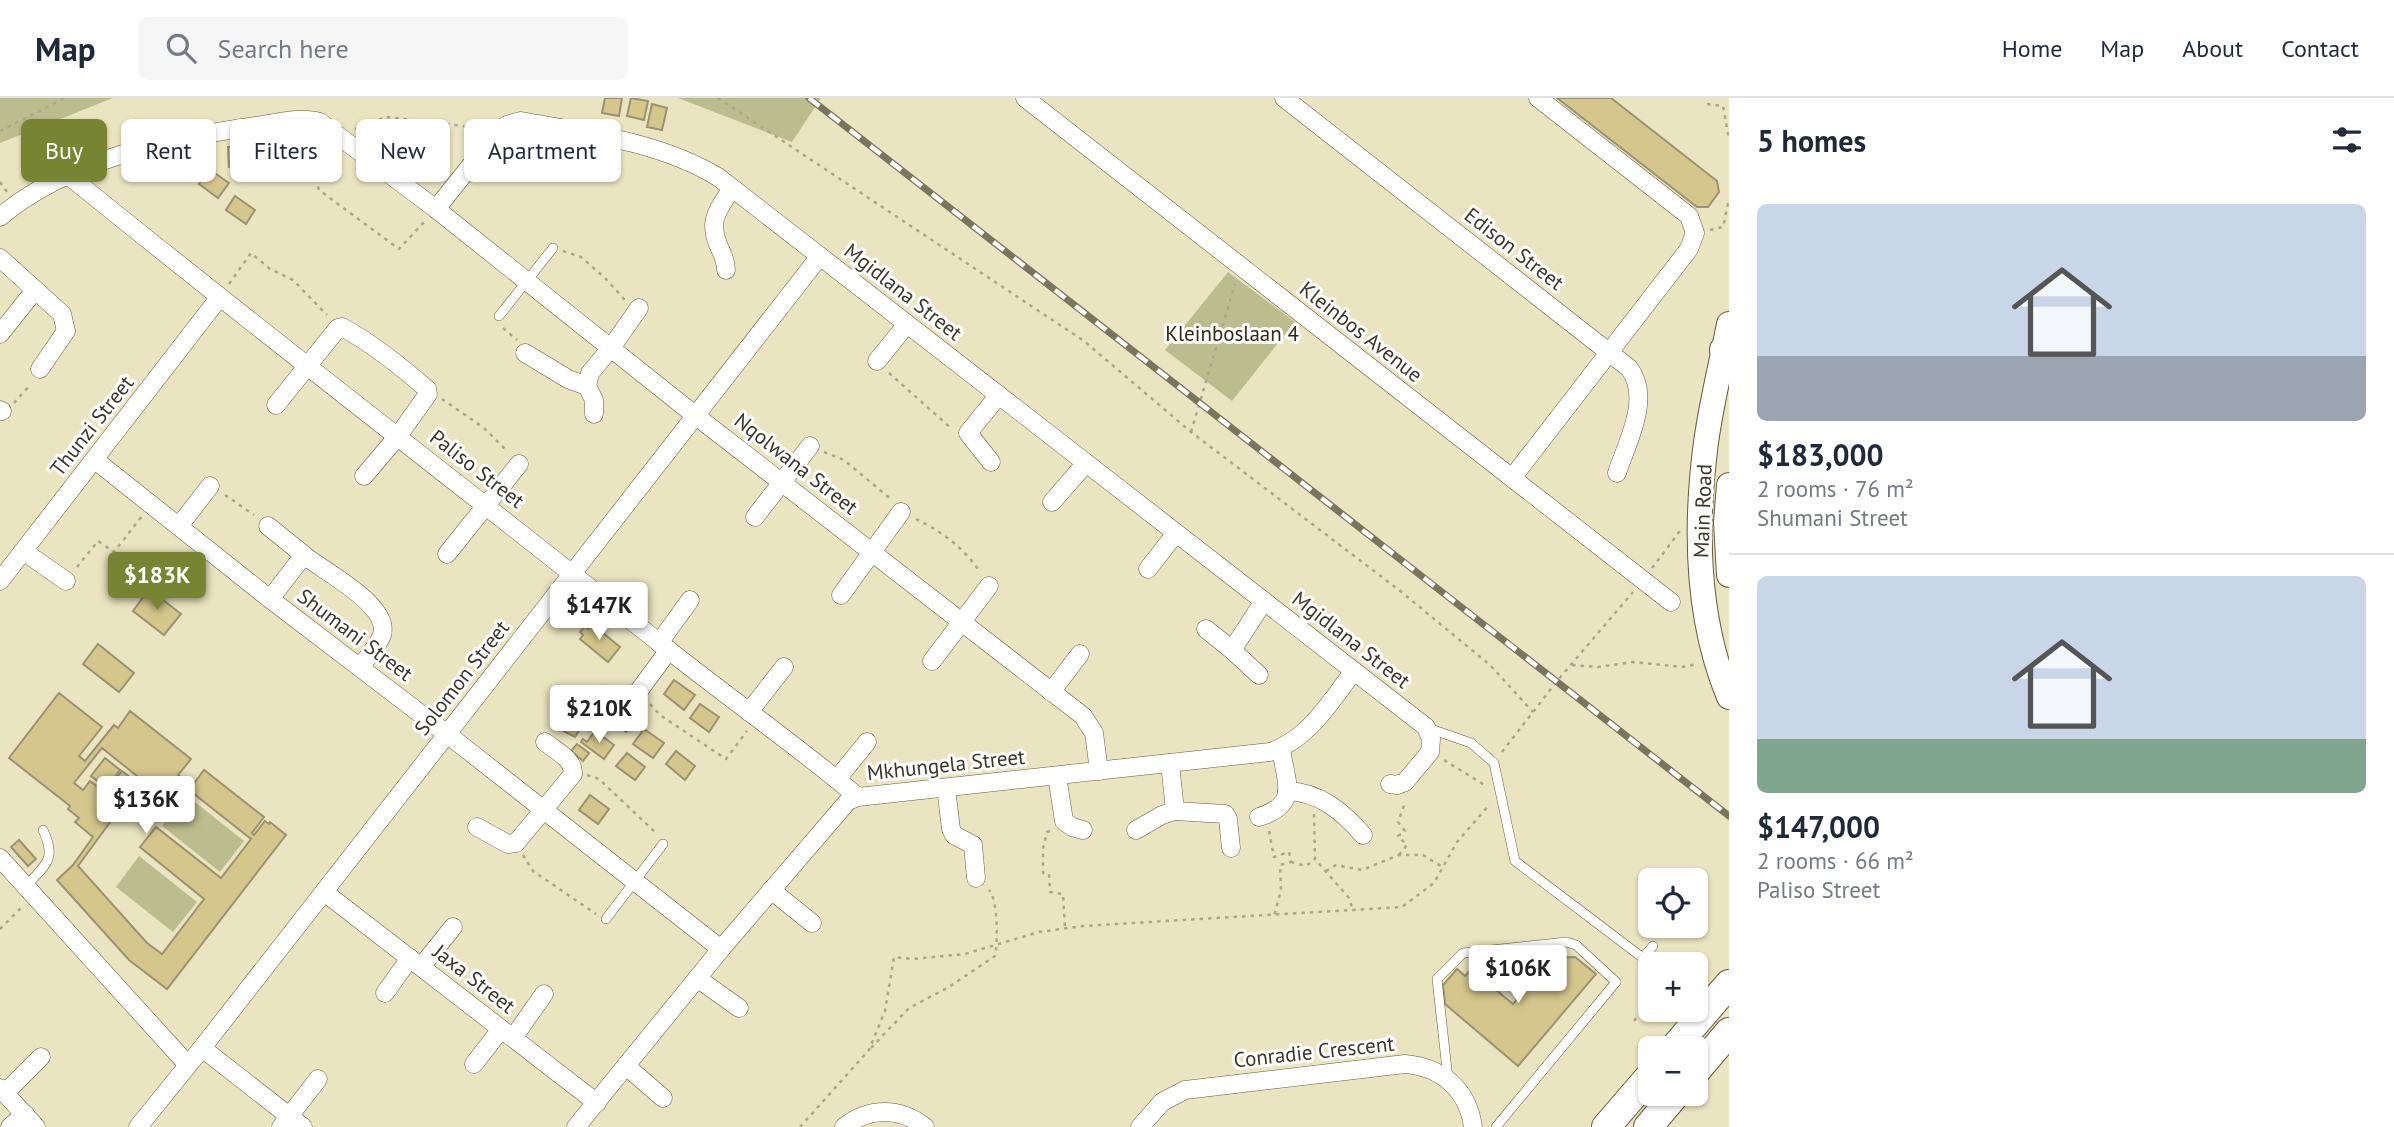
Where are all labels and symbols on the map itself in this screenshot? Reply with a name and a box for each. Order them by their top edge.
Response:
street label: Edison Street [1459,201,1570,296]
street label: Mgidlana Street [839,237,968,346]
street label: Kleinbos Avenue [1294,275,1428,388]
park label: Kleinboslaan 4 [1165,320,1299,347]
street label: Thunzi Street [44,370,139,481]
street label: Nqolwana Street [729,407,864,520]
street label: Paliso Street [425,423,530,514]
street label: Main Road [1687,463,1718,559]
pin: $183K [108,552,206,612]
street label: Shumani Street [292,582,418,687]
pin: $147K [550,582,648,642]
street label: Mgidlana Street [1287,585,1416,694]
street label: Solomon Street [408,615,515,741]
pin: $210K [550,686,648,745]
street label: Mkhungela Street [866,743,1026,786]
pin: $136K [97,776,195,836]
street label: Jaxa Street [427,937,521,1019]
pin: $106K [1469,946,1567,1005]
street label: Conradie Crescent [1232,1030,1396,1073]

